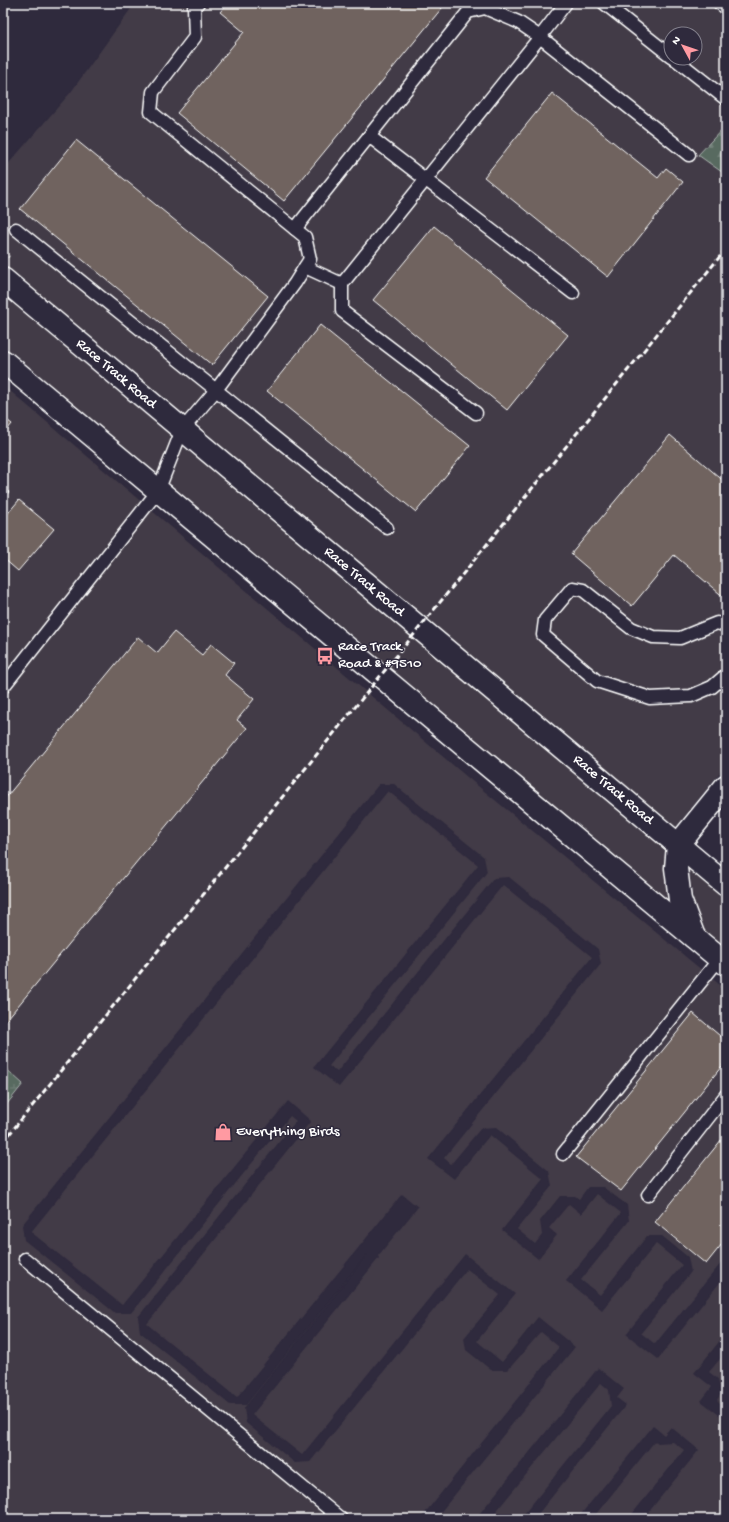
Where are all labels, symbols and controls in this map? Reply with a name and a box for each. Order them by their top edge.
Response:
north arrow [663,26,703,66]
text: N [670,34,684,47]
street label: Race Track Road [72,335,161,414]
street label: Race Track Road [320,543,409,622]
place label: Race Track Road & #9510 [338,638,422,673]
bus stop icon: Race Track Road & #9510 [315,646,335,666]
street label: Race Track Road [569,751,658,830]
shop icon: Everything Birds [213,1122,233,1142]
place label: Everything Birds [236,1123,340,1141]

